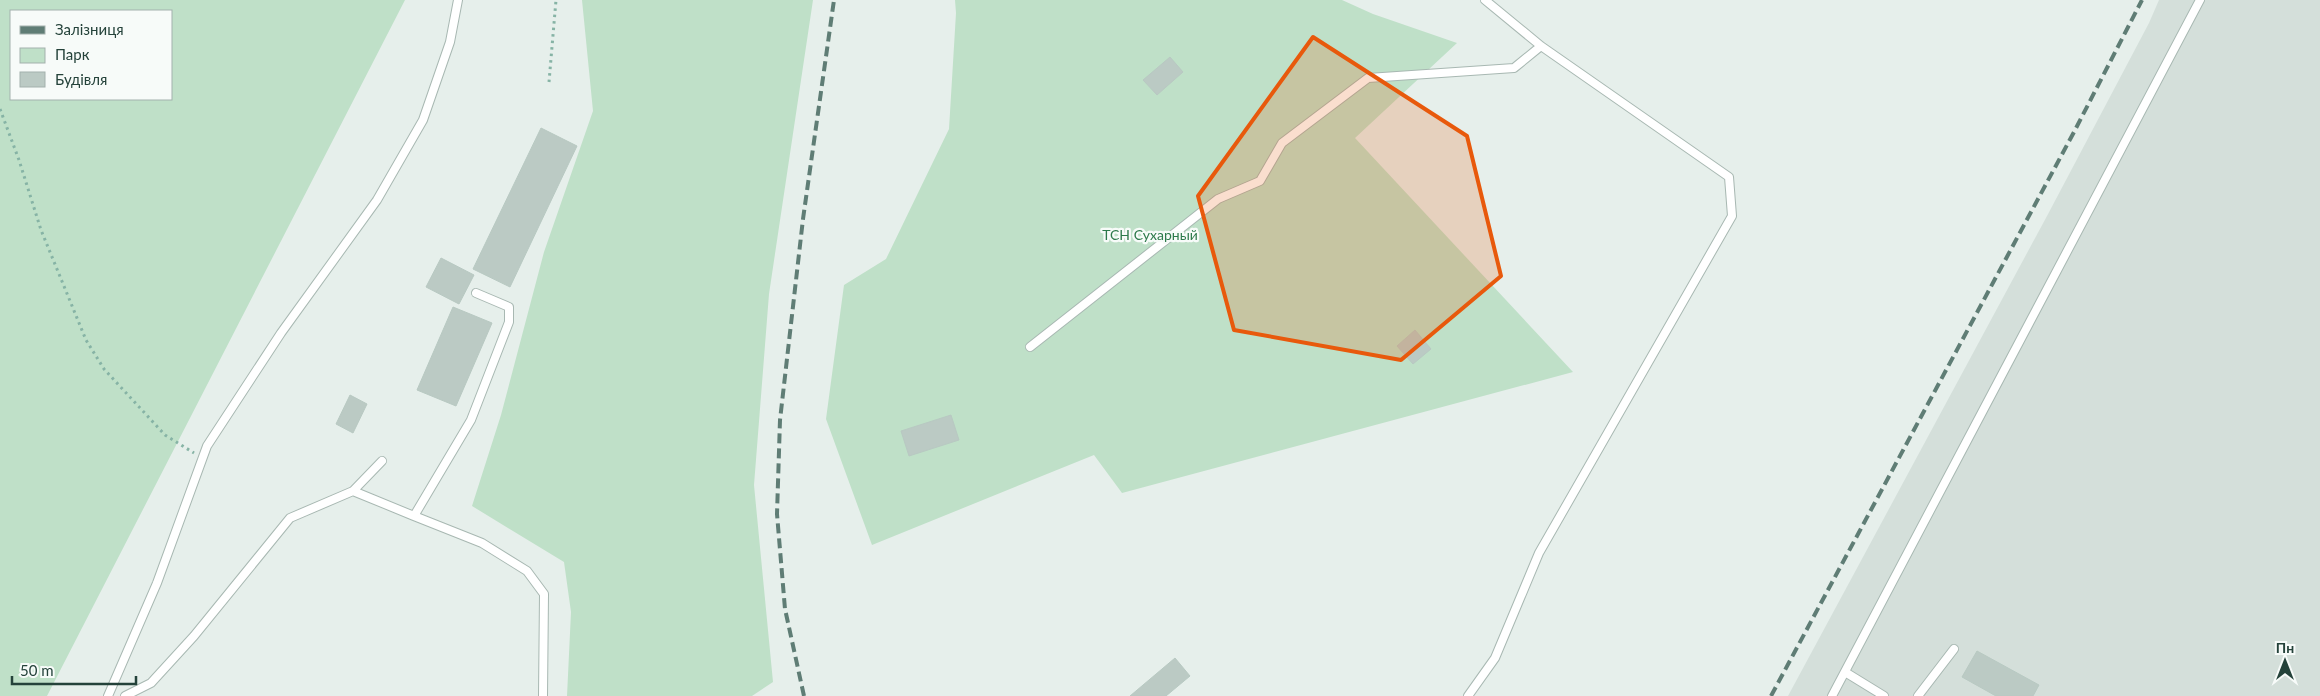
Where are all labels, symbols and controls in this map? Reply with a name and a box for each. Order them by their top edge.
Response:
legend [10,10,172,100]
text: Залізниця [55,20,124,38]
text: Парк [55,45,90,63]
text: Будівля [55,70,107,88]
park label: ТСН Сухарный [1102,226,1198,243]
north arrow [2260,636,2310,686]
text: Пн [2276,639,2294,656]
scale bar [12,654,136,686]
text: 50 m [20,661,54,679]

